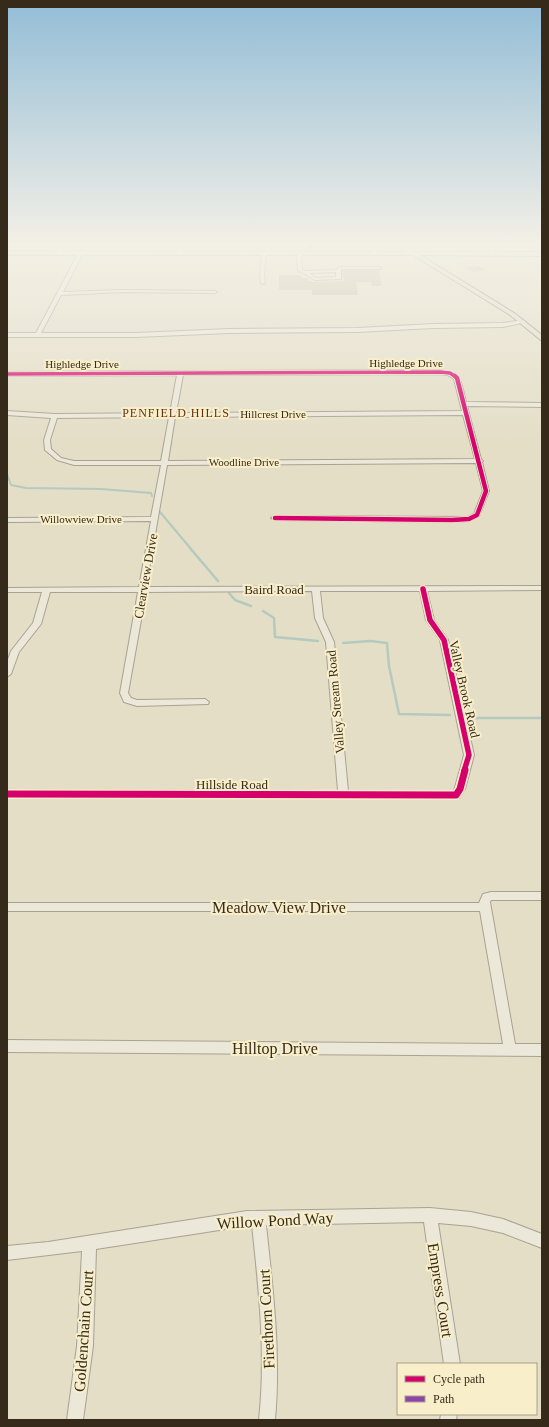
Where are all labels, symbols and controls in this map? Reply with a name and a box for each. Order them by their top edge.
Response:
street label: Highledge Drive [369,357,443,369]
street label: Highledge Drive [45,358,119,370]
district label: PENFIELD HILLS [122,406,230,420]
street label: Hillcrest Drive [240,408,306,420]
street label: Woodline Drive [209,456,279,468]
street label: Willowview Drive [40,513,122,525]
street label: Clearview Drive [131,532,160,620]
street label: Baird Road [244,582,304,597]
street label: Valley Brook Road [446,639,483,740]
street label: Valley Stream Road [323,649,348,754]
street label: Hillside Road [196,777,268,792]
street label: Meadow View Drive [212,899,346,916]
street label: Hilltop Drive [232,1040,318,1058]
street label: Willow Pond Way [216,1209,334,1233]
street label: Empress Court [424,1242,456,1339]
street label: Firethorn Court [255,1268,278,1369]
street label: Goldenchain Court [71,1269,96,1393]
legend [397,1363,537,1415]
text: Cycle path [433,1372,485,1386]
text: Path [433,1392,454,1406]

